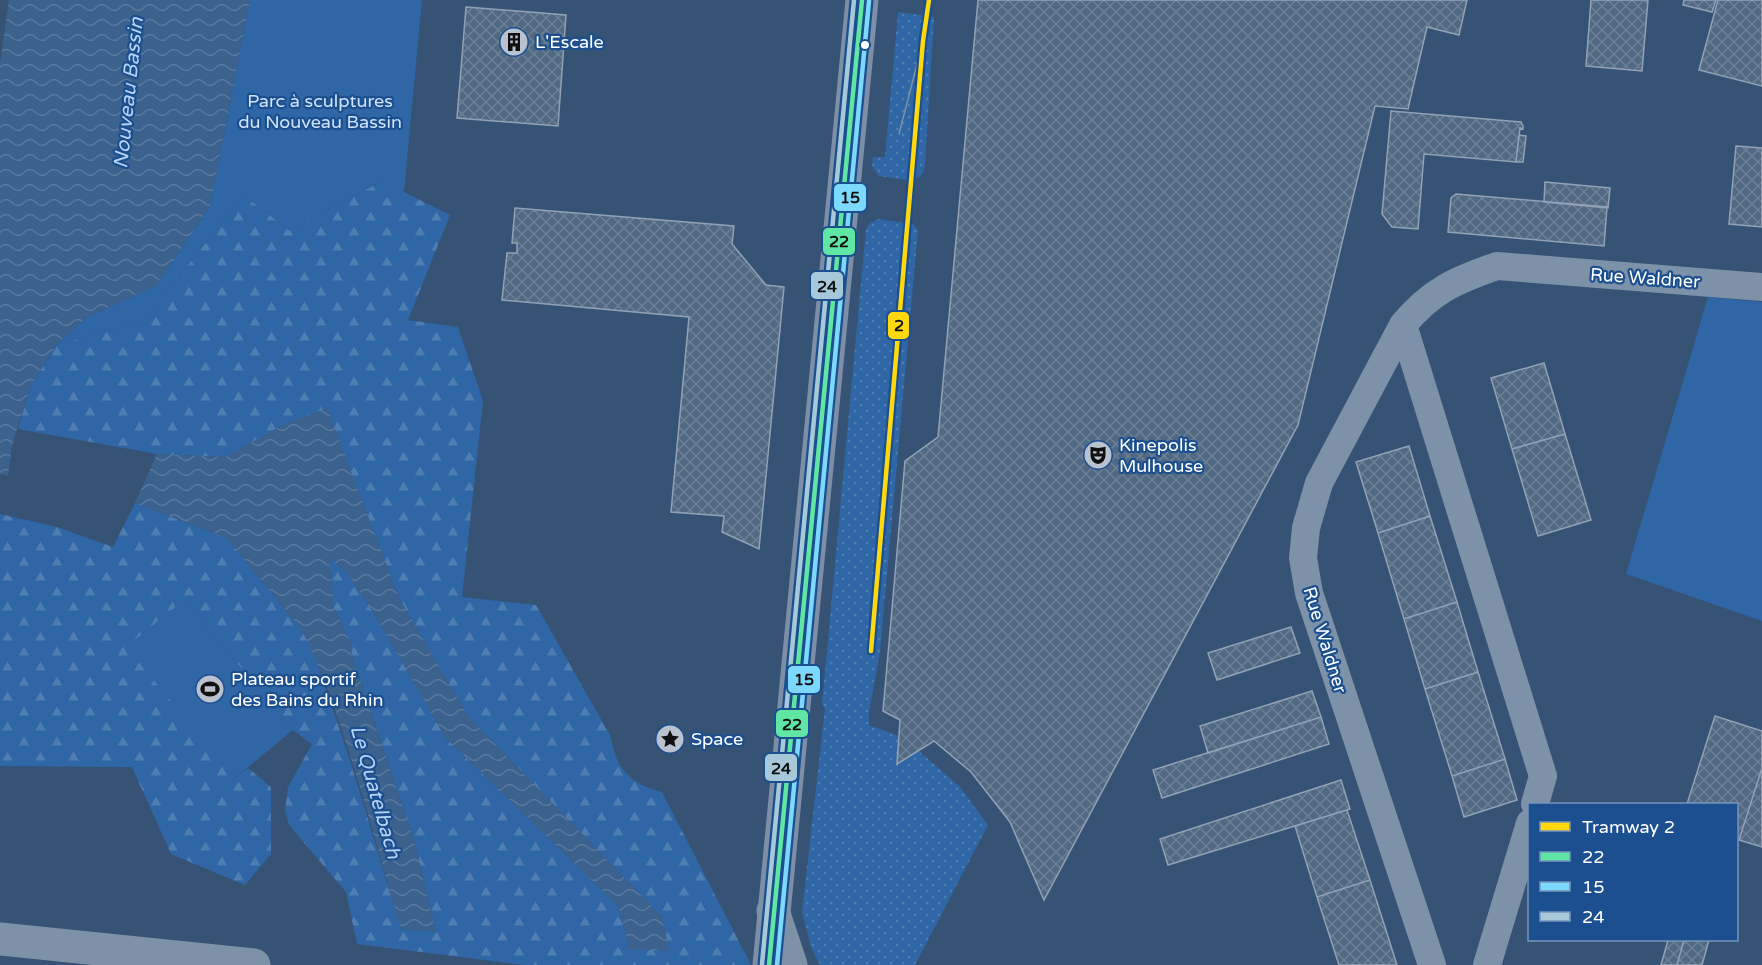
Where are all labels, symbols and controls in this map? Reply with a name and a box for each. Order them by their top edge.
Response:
water label: Nouveau Bassin [109,15,149,170]
building icon: L'Escale [498,26,530,58]
place label: L'Escale [535,31,604,53]
unlabelled marker [859,39,871,51]
park label: Parc à sculptures du Nouveau Bassin [238,90,402,133]
line badge: 15 [833,183,867,212]
text: 15 [840,188,860,208]
line badge: 22 [822,227,856,256]
text: 22 [829,232,849,252]
street label: Rue Waldner [1589,263,1701,293]
line badge: 24 [810,271,844,300]
text: 24 [817,277,837,297]
line badge: 2 [887,311,910,340]
text: 2 [894,316,904,336]
place label: Kinepolis Mulhouse [1119,434,1203,477]
theatre icon: Kinepolis Mulhouse [1082,439,1114,471]
street label: Rue Waldner [1298,584,1352,696]
line badge: 15 [787,665,821,694]
place label: Plateau sportif des Bains du Rhin [231,668,383,711]
text: 15 [794,670,814,690]
sports icon: Plateau sportif des Bains du Rhin [194,673,226,705]
line badge: 22 [775,709,809,738]
text: 22 [782,715,802,735]
water label: Le Quatelbach [344,722,406,862]
place icon: Space [654,723,686,755]
place label: Space [691,728,743,750]
line badge: 24 [764,753,798,782]
text: 24 [771,759,791,779]
legend [1528,803,1738,941]
text: Tramway 2 [1582,816,1675,838]
text: 22 [1582,846,1605,868]
text: 15 [1582,876,1605,898]
text: 24 [1582,906,1605,928]

